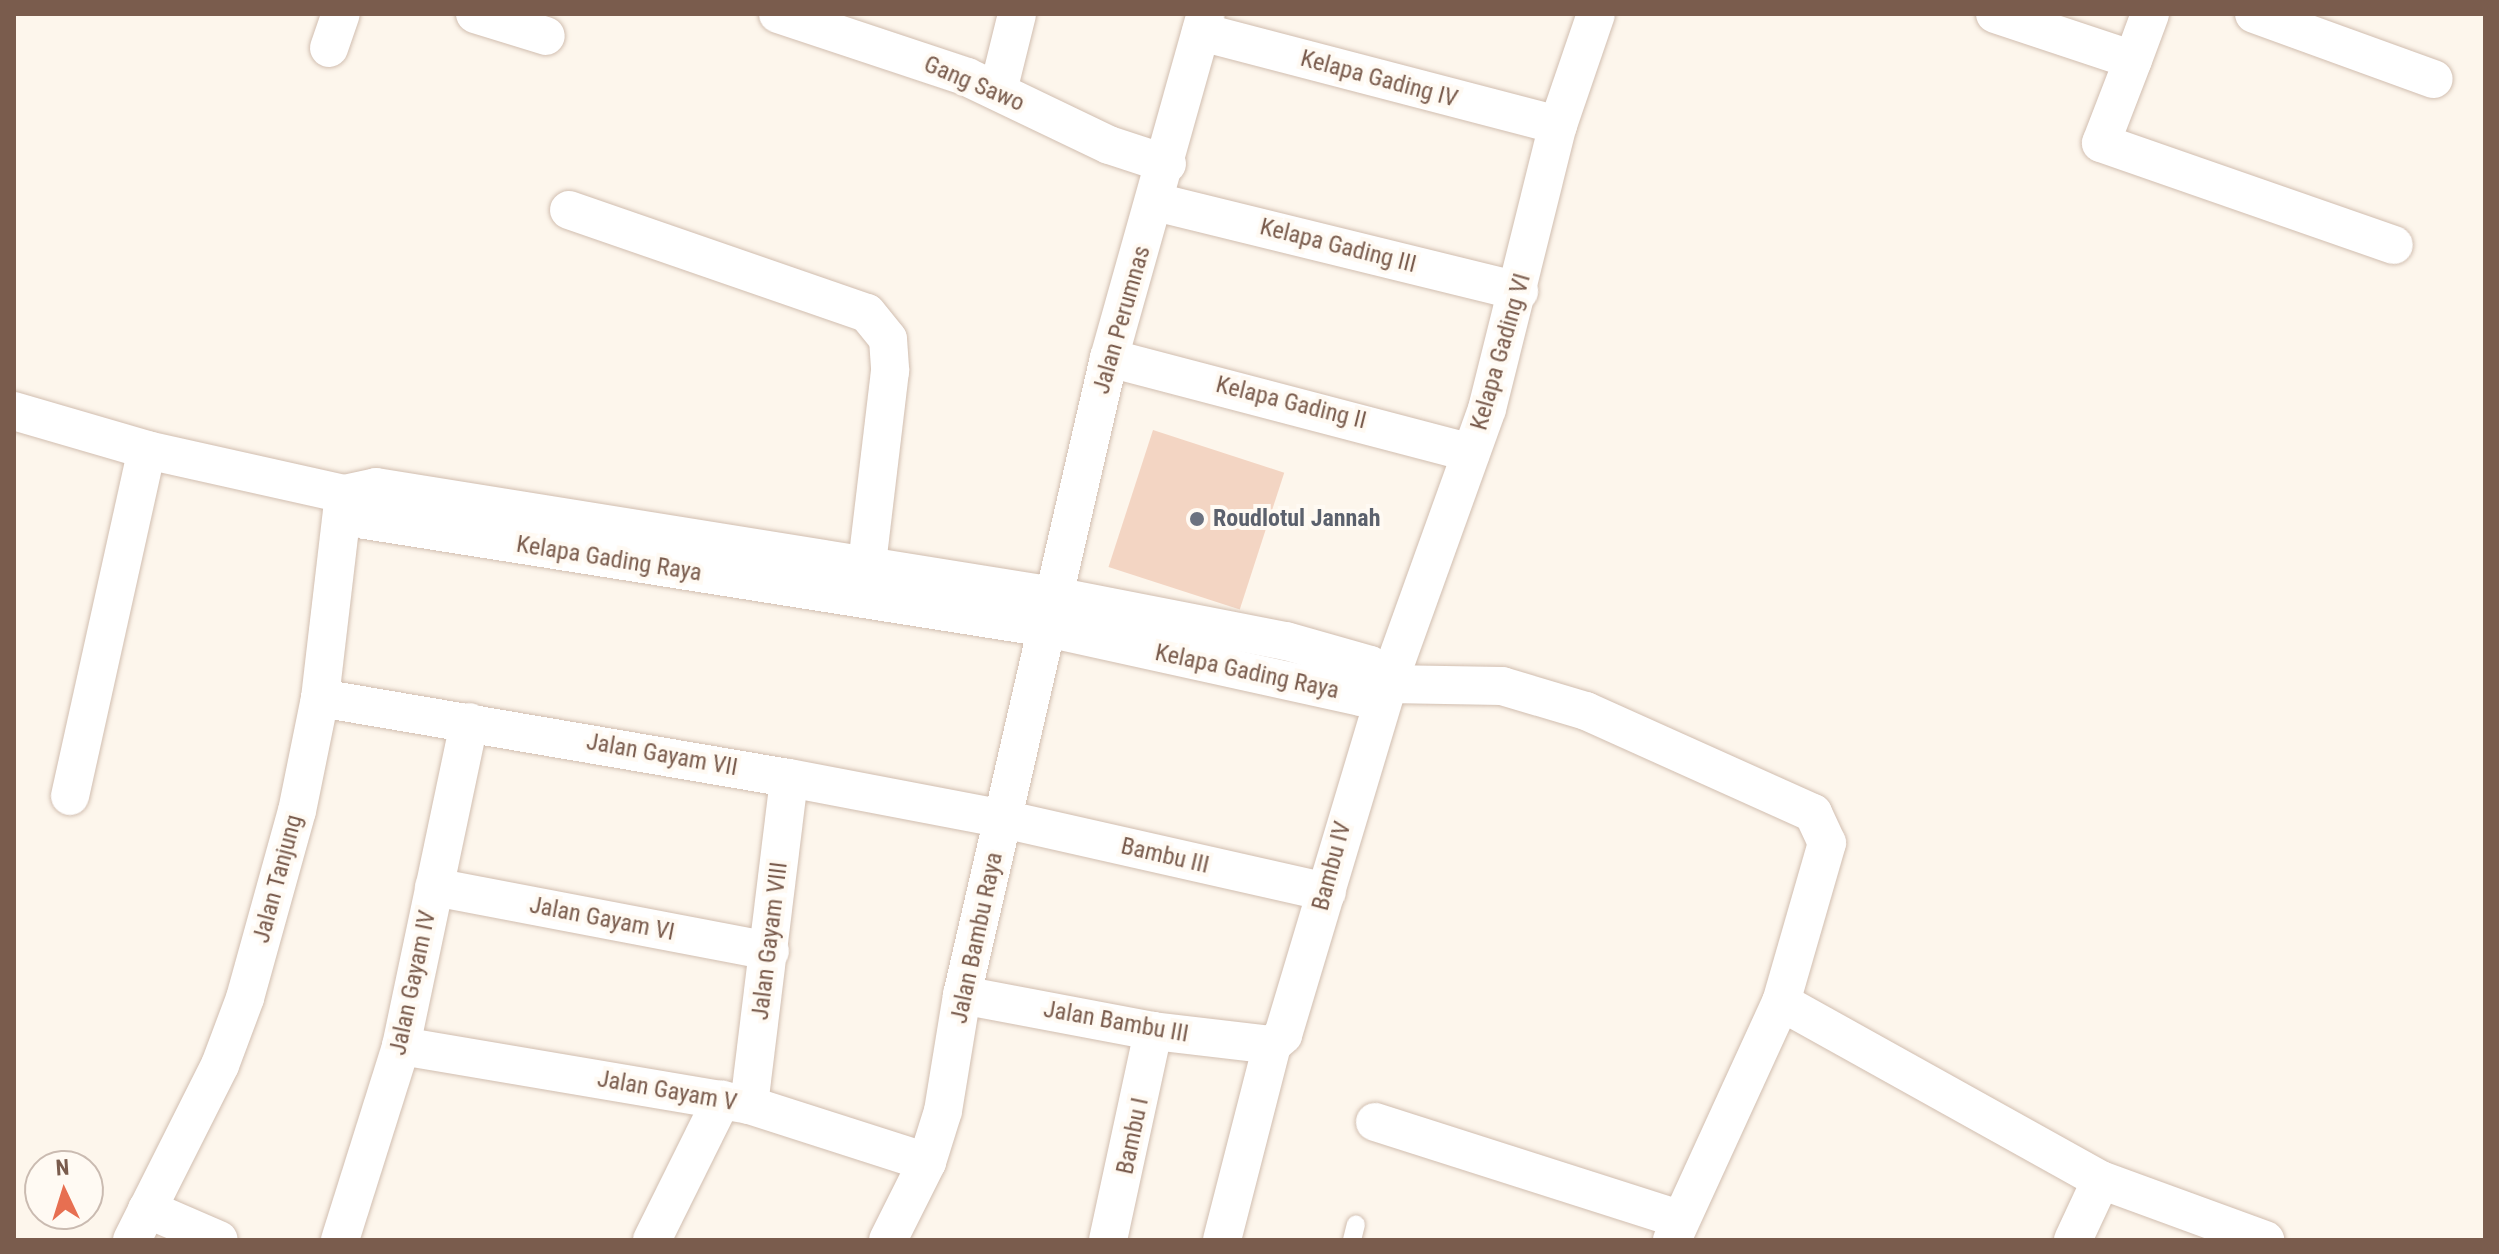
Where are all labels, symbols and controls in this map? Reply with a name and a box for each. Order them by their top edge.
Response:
street label: Kelapa Gading IV [1297,44,1461,114]
street label: Gang Sawo [919,50,1029,118]
street label: Kelapa Gading III [1257,213,1419,279]
street label: Jalan Perumnas [1087,243,1157,397]
street label: Kelapa Gading VI [1465,270,1537,434]
street label: Kelapa Gading II [1213,370,1369,436]
place label: Roudlotul Jannah [1213,505,1380,533]
marker: Roudlotul Jannah [1188,510,1206,528]
street label: Kelapa Gading Raya [514,530,704,588]
street label: Kelapa Gading Raya [1152,638,1342,706]
street label: Jalan Gayam VII [584,728,740,782]
street label: Jalan Tanjung [247,812,309,946]
street label: Bambu IV [1306,818,1358,914]
street label: Bambu III [1118,832,1212,880]
street label: Jalan Bambu Raya [945,850,1009,1026]
street label: Jalan Gayam VIII [746,860,794,1022]
street label: Jalan Gayam VI [527,891,677,947]
street label: Jalan Gayam IV [384,908,442,1058]
street label: Jalan Bambu III [1041,995,1191,1049]
street label: Jalan Gayam V [595,1065,739,1117]
street label: Bambu I [1111,1095,1155,1177]
north arrow [24,1150,104,1230]
text: N [55,1155,70,1180]

